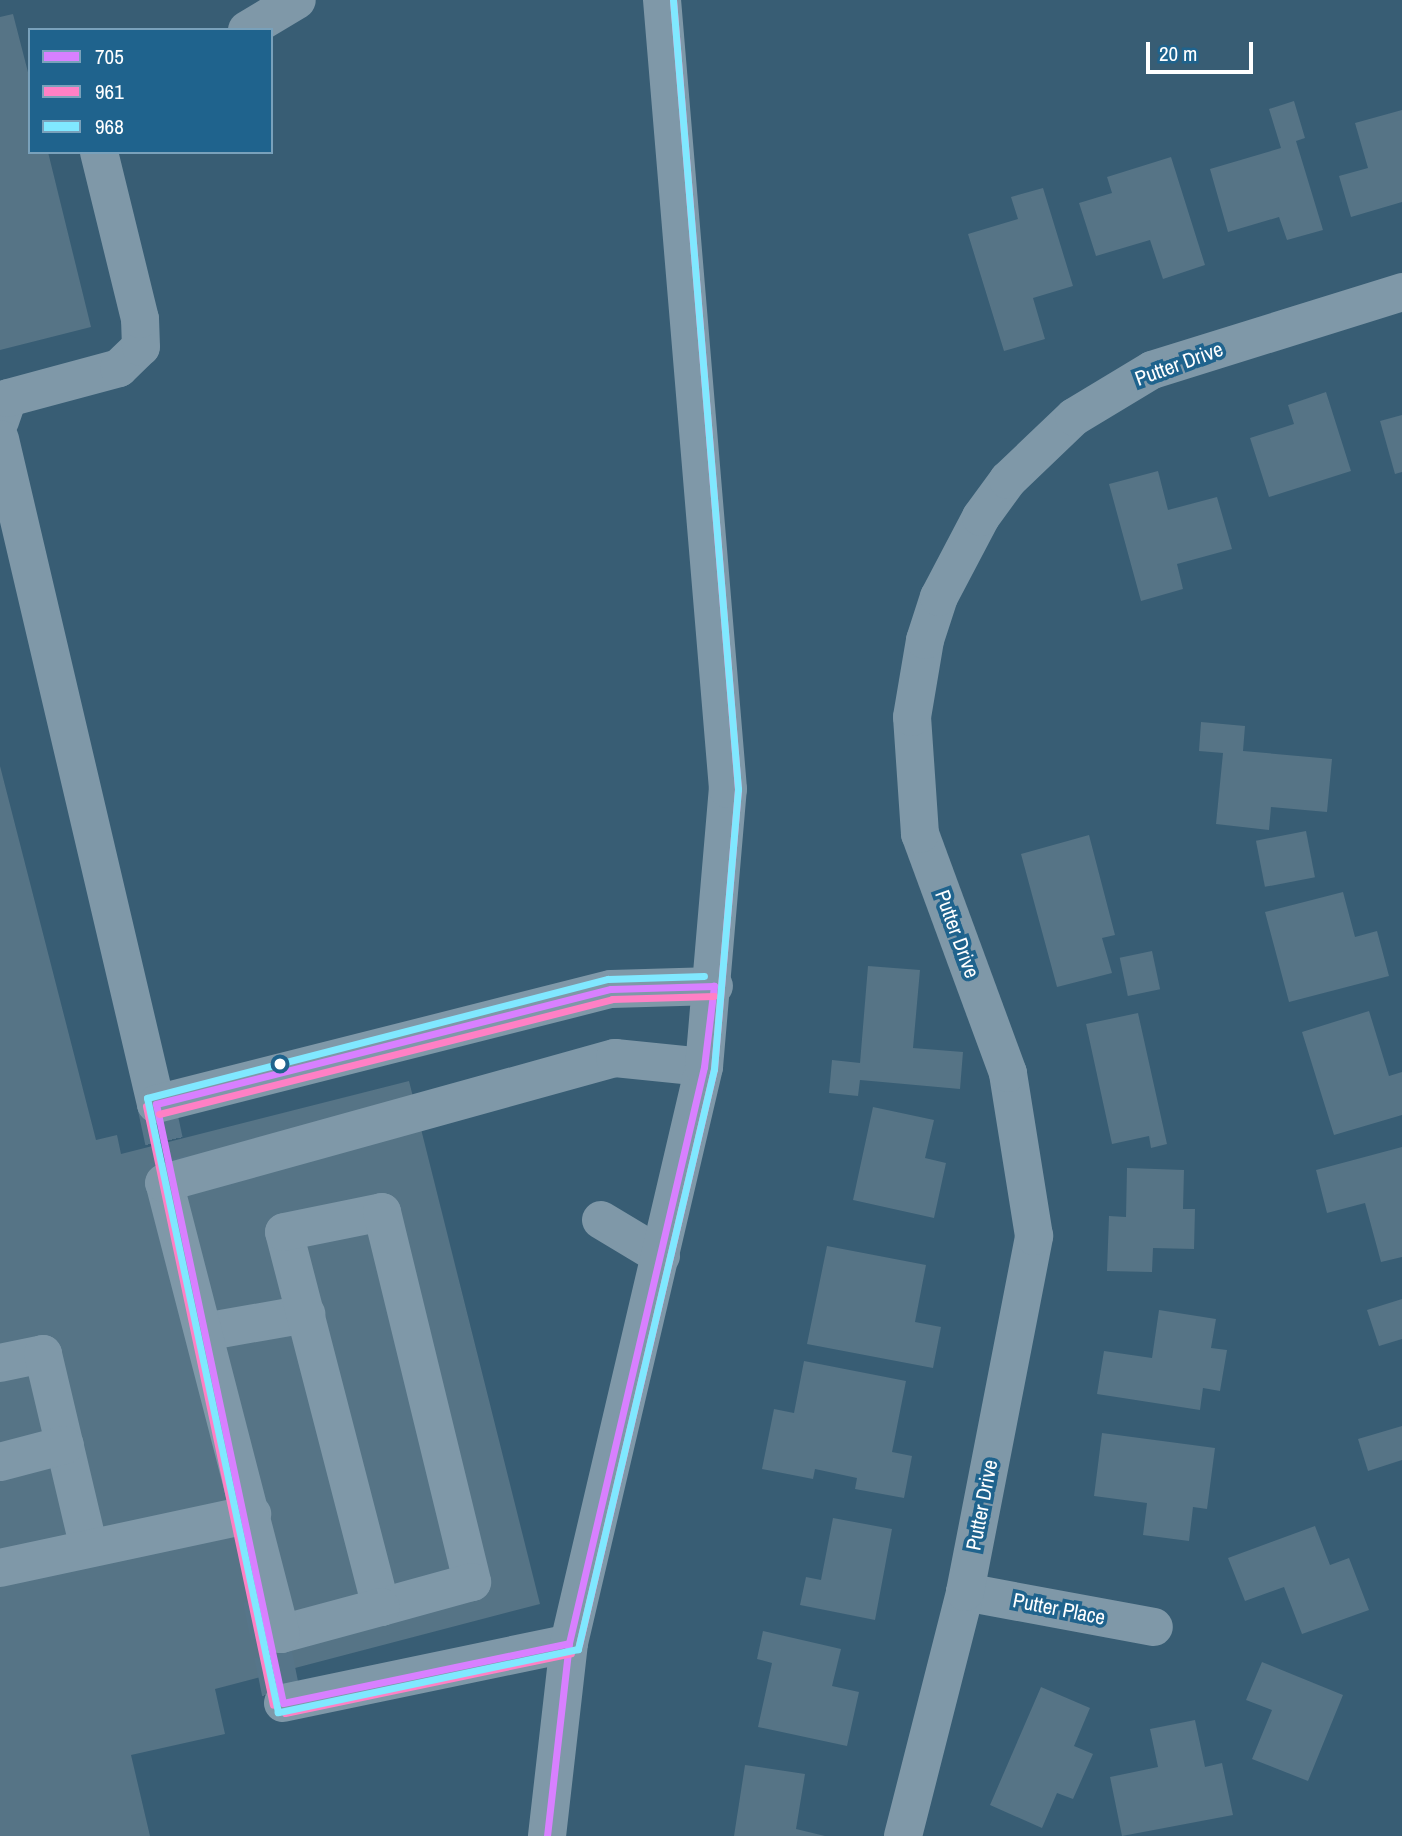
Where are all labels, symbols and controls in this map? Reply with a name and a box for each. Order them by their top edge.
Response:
legend [28,28,273,154]
scale bar [1150,28,1257,72]
text: 20 m [1159,39,1197,68]
text: 705 [95,42,124,71]
text: 961 [95,77,124,106]
text: 968 [95,112,124,141]
street label: Putter Drive [1132,336,1226,392]
street label: Putter Drive [929,887,985,981]
unlabelled marker [273,1057,287,1071]
street label: Putter Drive [961,1458,1003,1552]
street label: Putter Place [1011,1588,1107,1630]

